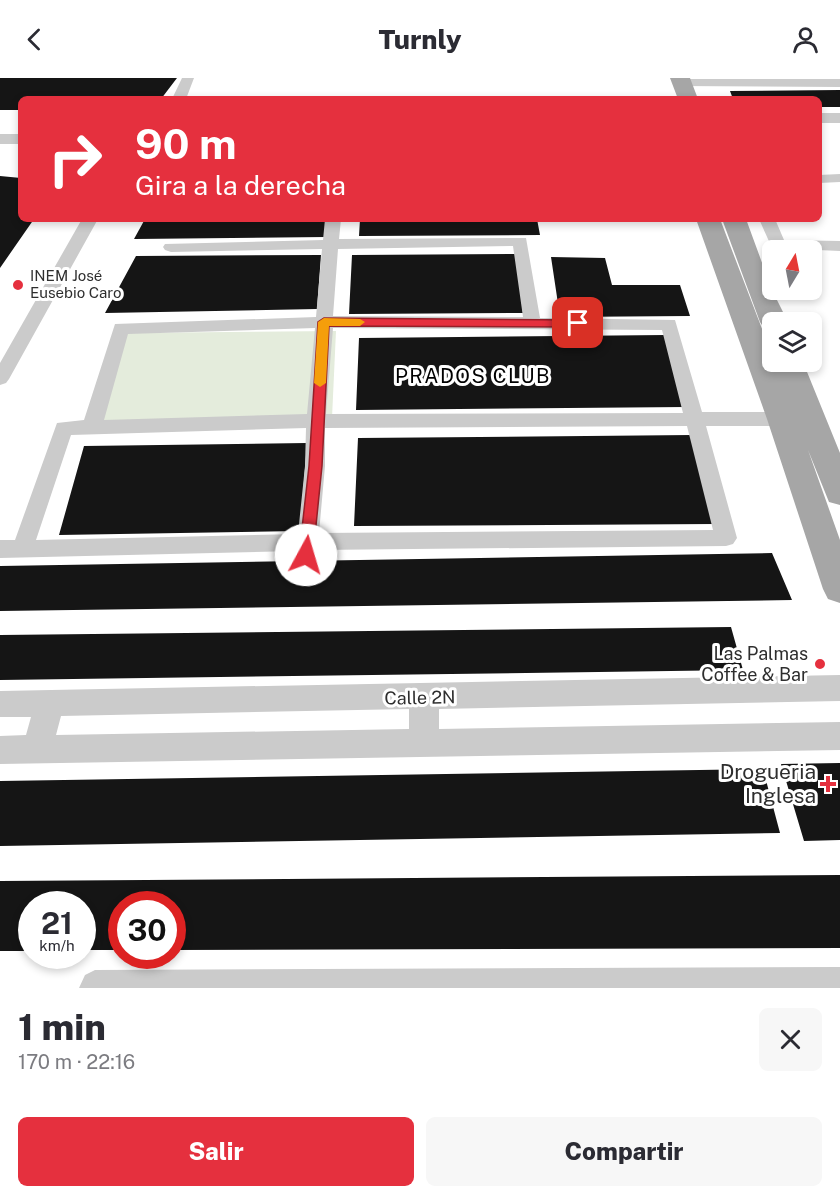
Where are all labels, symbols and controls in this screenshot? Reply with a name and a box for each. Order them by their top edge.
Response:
icon: back [18,23,51,56]
text: Turnly [378,23,462,55]
icon: person [789,23,822,56]
text: 90 m [135,119,237,168]
icon: right [36,120,114,198]
text: Gira a la derecha [135,169,346,201]
north arrow [762,240,822,300]
map controls [762,240,822,372]
place label: INEM José Eusebio Caro [30,267,121,301]
marker: INEM José Eusebio Caro [11,278,25,292]
pin [552,297,603,348]
icon: arrive [561,306,594,339]
button: layers [762,312,822,372]
district label: PRADOS CLUB [395,364,551,388]
position arrow [274,523,338,587]
place label: Las Palmas Coffee & Bar [701,643,808,685]
marker: Las Palmas Coffee & Bar [813,657,827,671]
street label: Calle 2N [384,686,456,709]
place label: Drogueria Inglesa [720,759,816,808]
marker: Drogueria Inglesa [821,777,835,791]
speed limit sign: 30 [108,891,186,969]
text: 21 [41,905,73,941]
text: km/h [39,937,75,954]
text: 1 min [18,1006,106,1048]
button: close [759,1008,822,1071]
text: 170 m · 22:16 [18,1050,135,1074]
button: Salir [18,1117,414,1186]
button: Compartir [426,1117,822,1186]

